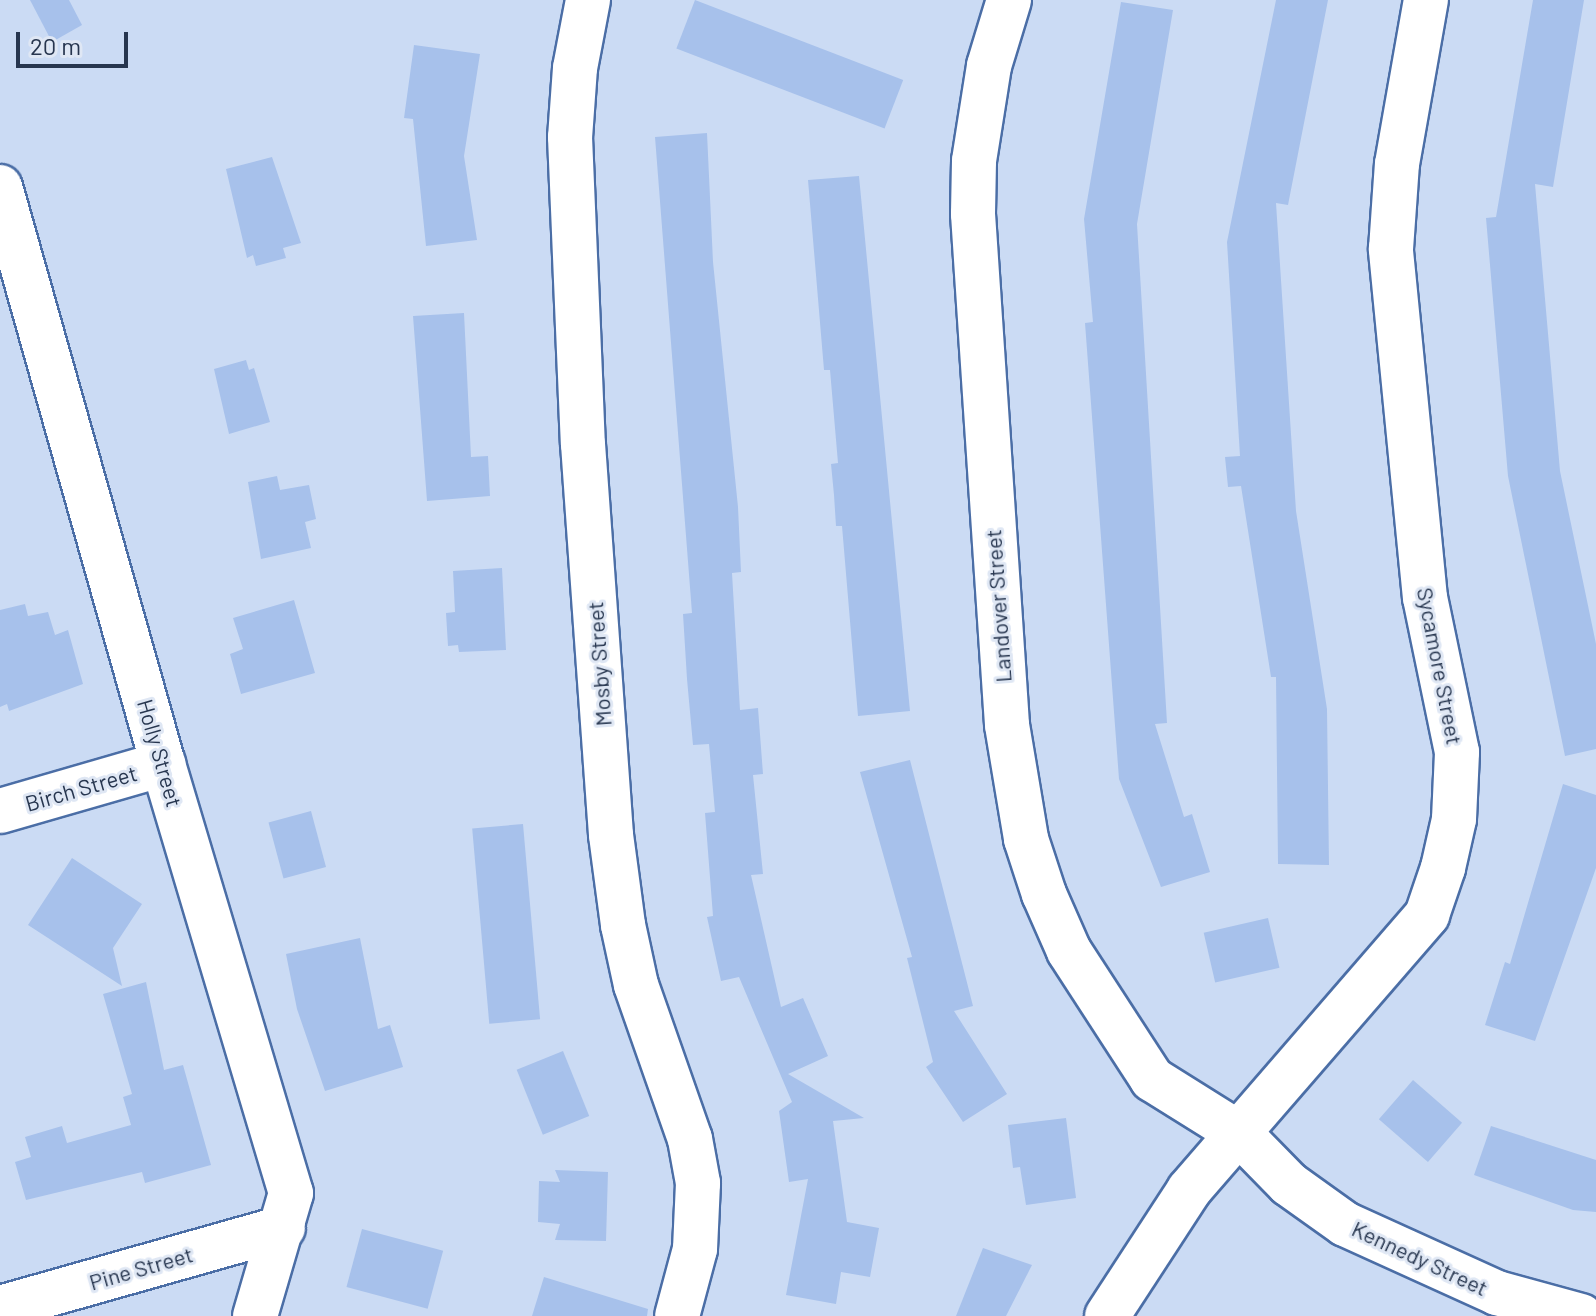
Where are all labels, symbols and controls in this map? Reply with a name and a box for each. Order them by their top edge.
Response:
scale bar [20,16,132,66]
text: 20 m [30,31,81,60]
street label: Landover Street [979,529,1017,683]
street label: Sycamore Street [1412,585,1468,747]
street label: Mosby Street [581,601,617,727]
street label: Holly Street [132,696,188,810]
street label: Birch Street [22,759,140,817]
street label: Kennedy Street [1348,1215,1492,1301]
street label: Pine Street [86,1241,196,1295]

